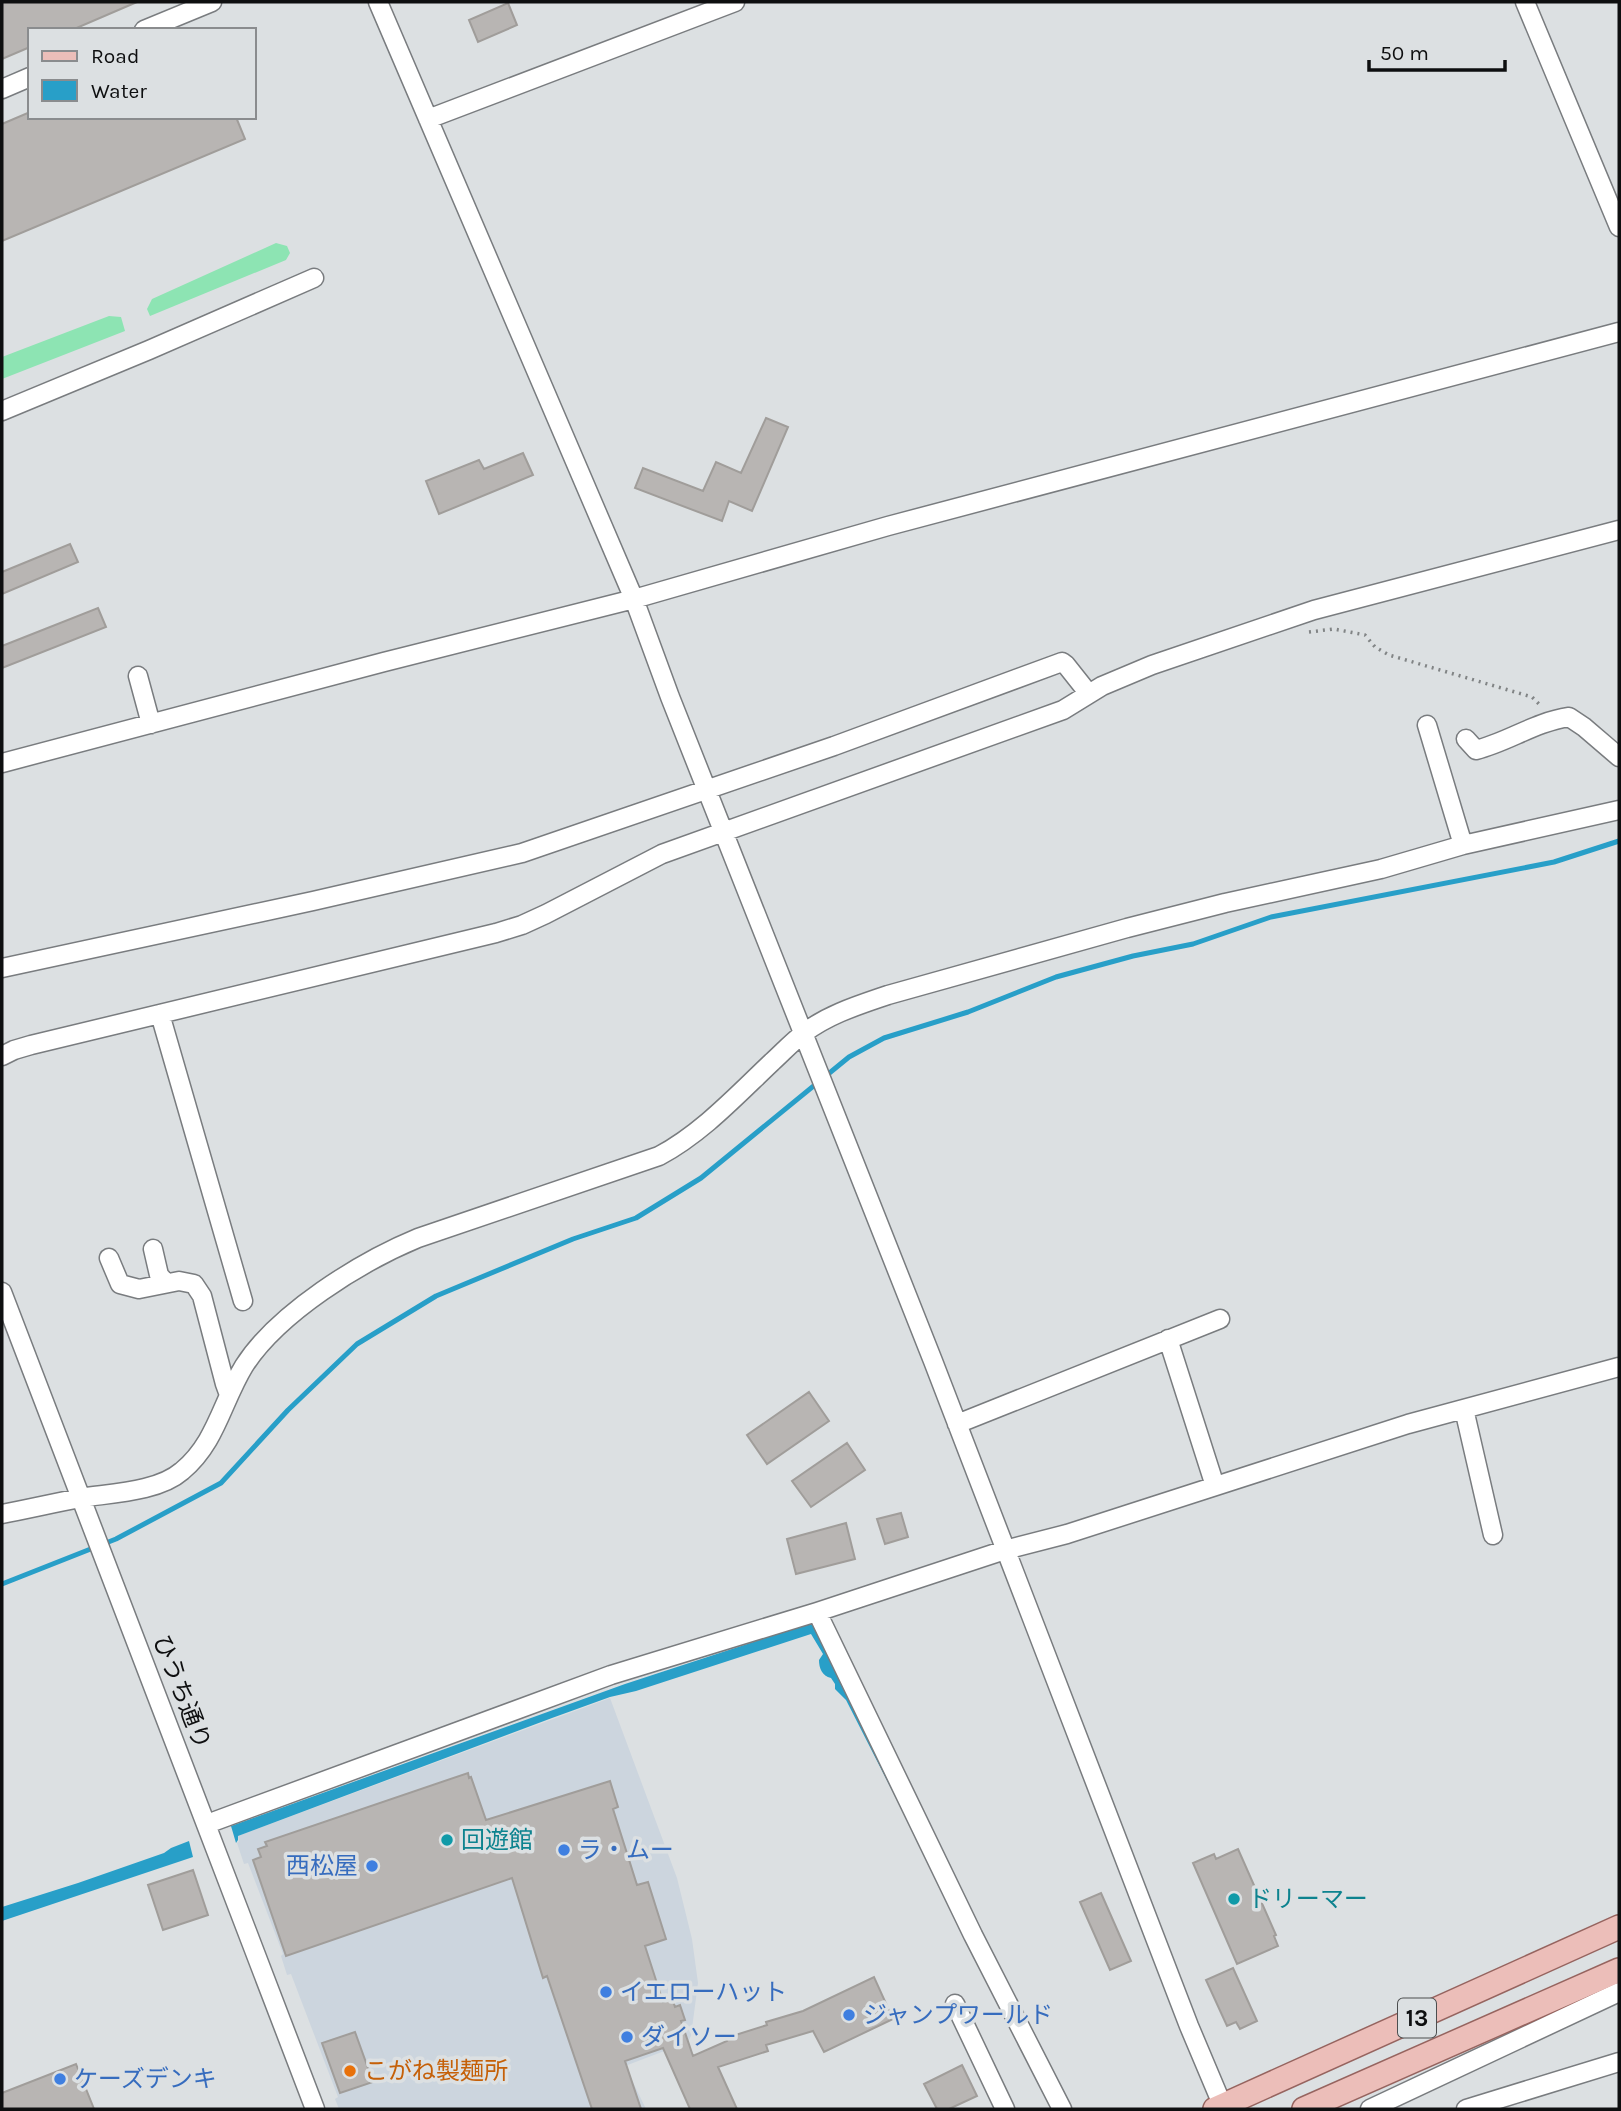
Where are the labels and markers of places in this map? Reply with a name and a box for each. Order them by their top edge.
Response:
place label: 回遊館 [461,1826,533,1854]
marker: 回遊館 [439,1832,455,1848]
place label: ラ・ムー [578,1836,674,1864]
marker: ラ・ムー [556,1842,572,1858]
place label: 西松屋 [286,1852,358,1880]
marker: 西松屋 [364,1858,380,1874]
place label: ドリーマー [1248,1885,1368,1913]
marker: ドリーマー [1226,1891,1242,1907]
place label: イエローハット [620,1978,787,2006]
marker: イエローハット [598,1984,614,2000]
place label: ジャンプワールド [863,2001,1053,2029]
marker: ジャンプワールド [841,2007,857,2023]
place label: ダイソー [641,2023,737,2051]
marker: ダイソー [619,2029,635,2045]
place label: こがね製麺所 [364,2057,508,2085]
marker: こがね製麺所 [342,2063,358,2079]
place label: ケーズデンキ [74,2065,217,2093]
marker: ケーズデンキ [52,2071,68,2087]

